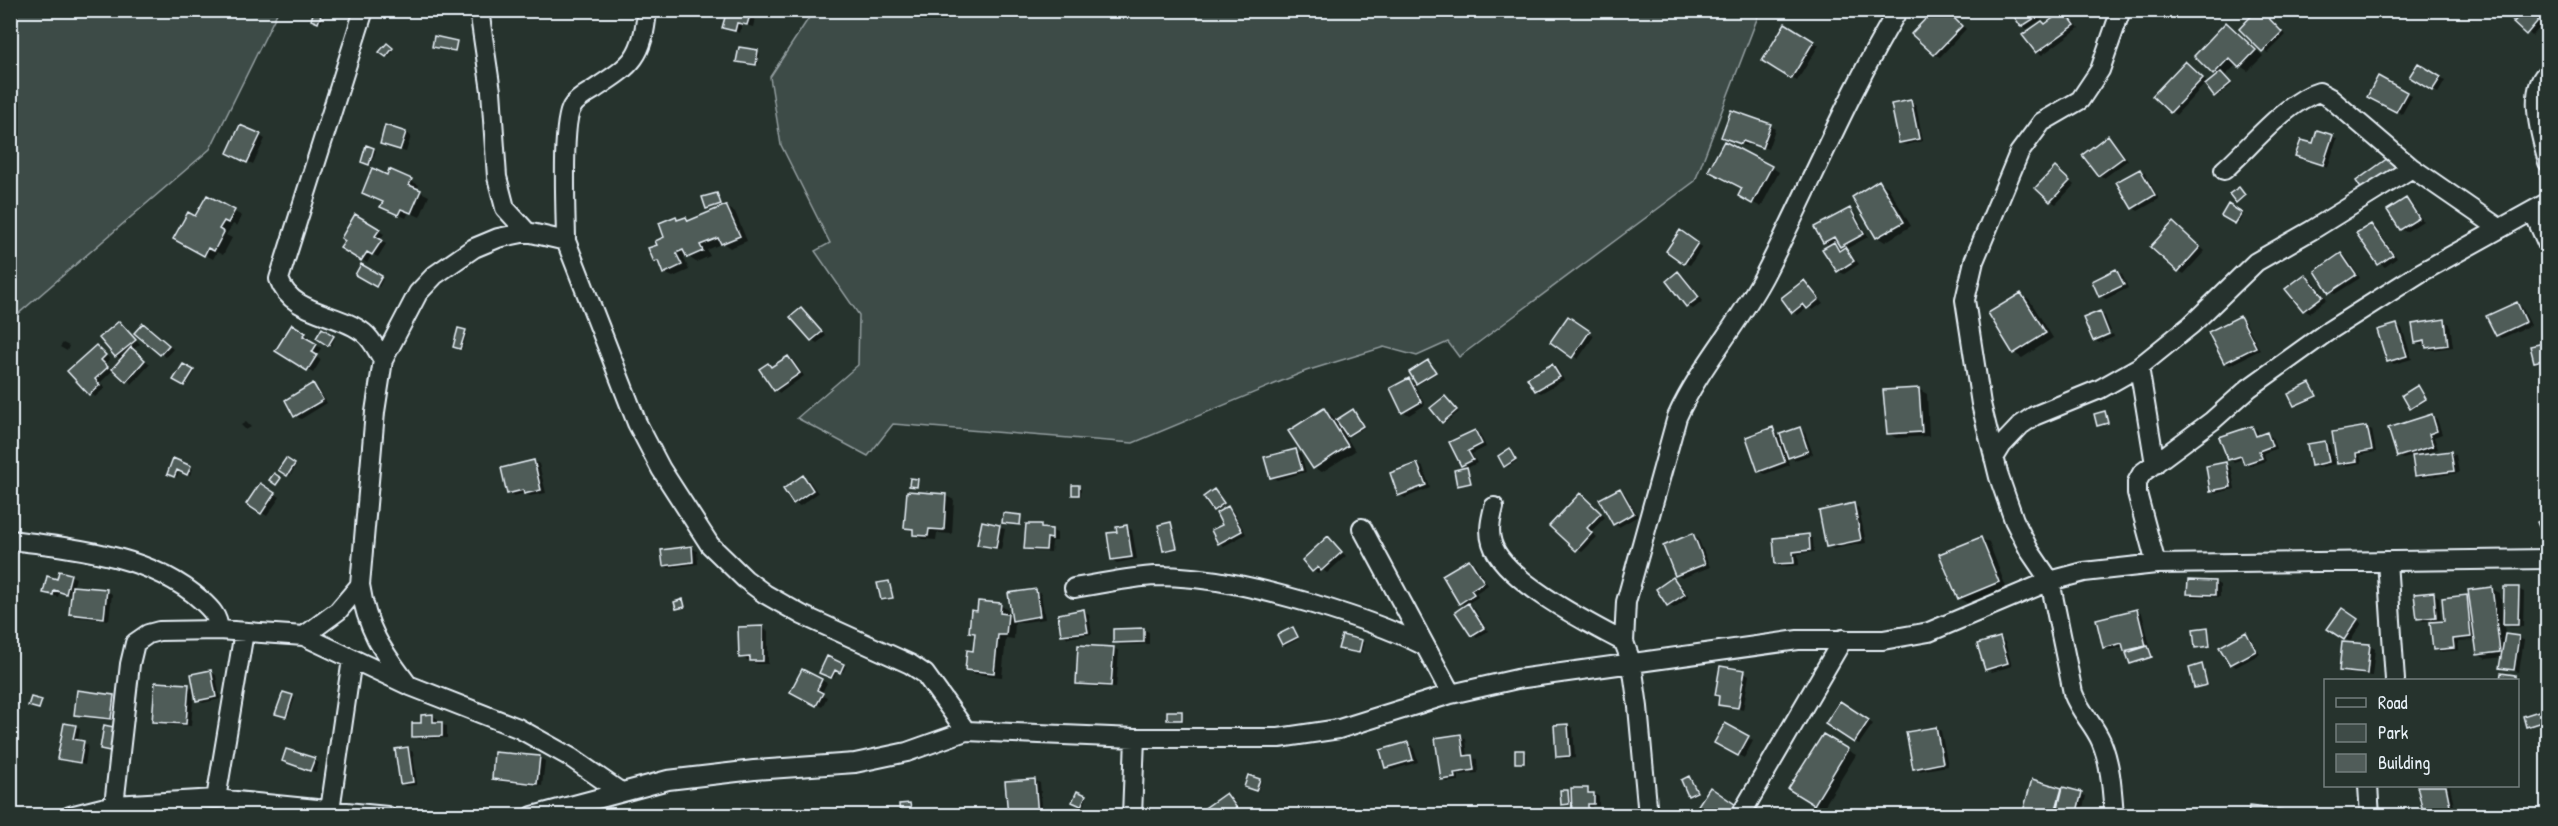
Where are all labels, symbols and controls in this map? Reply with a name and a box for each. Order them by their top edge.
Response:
legend [2324,679,2519,787]
text: Road [2378,690,2408,715]
text: Park [2378,720,2409,745]
text: Building [2378,750,2430,775]

